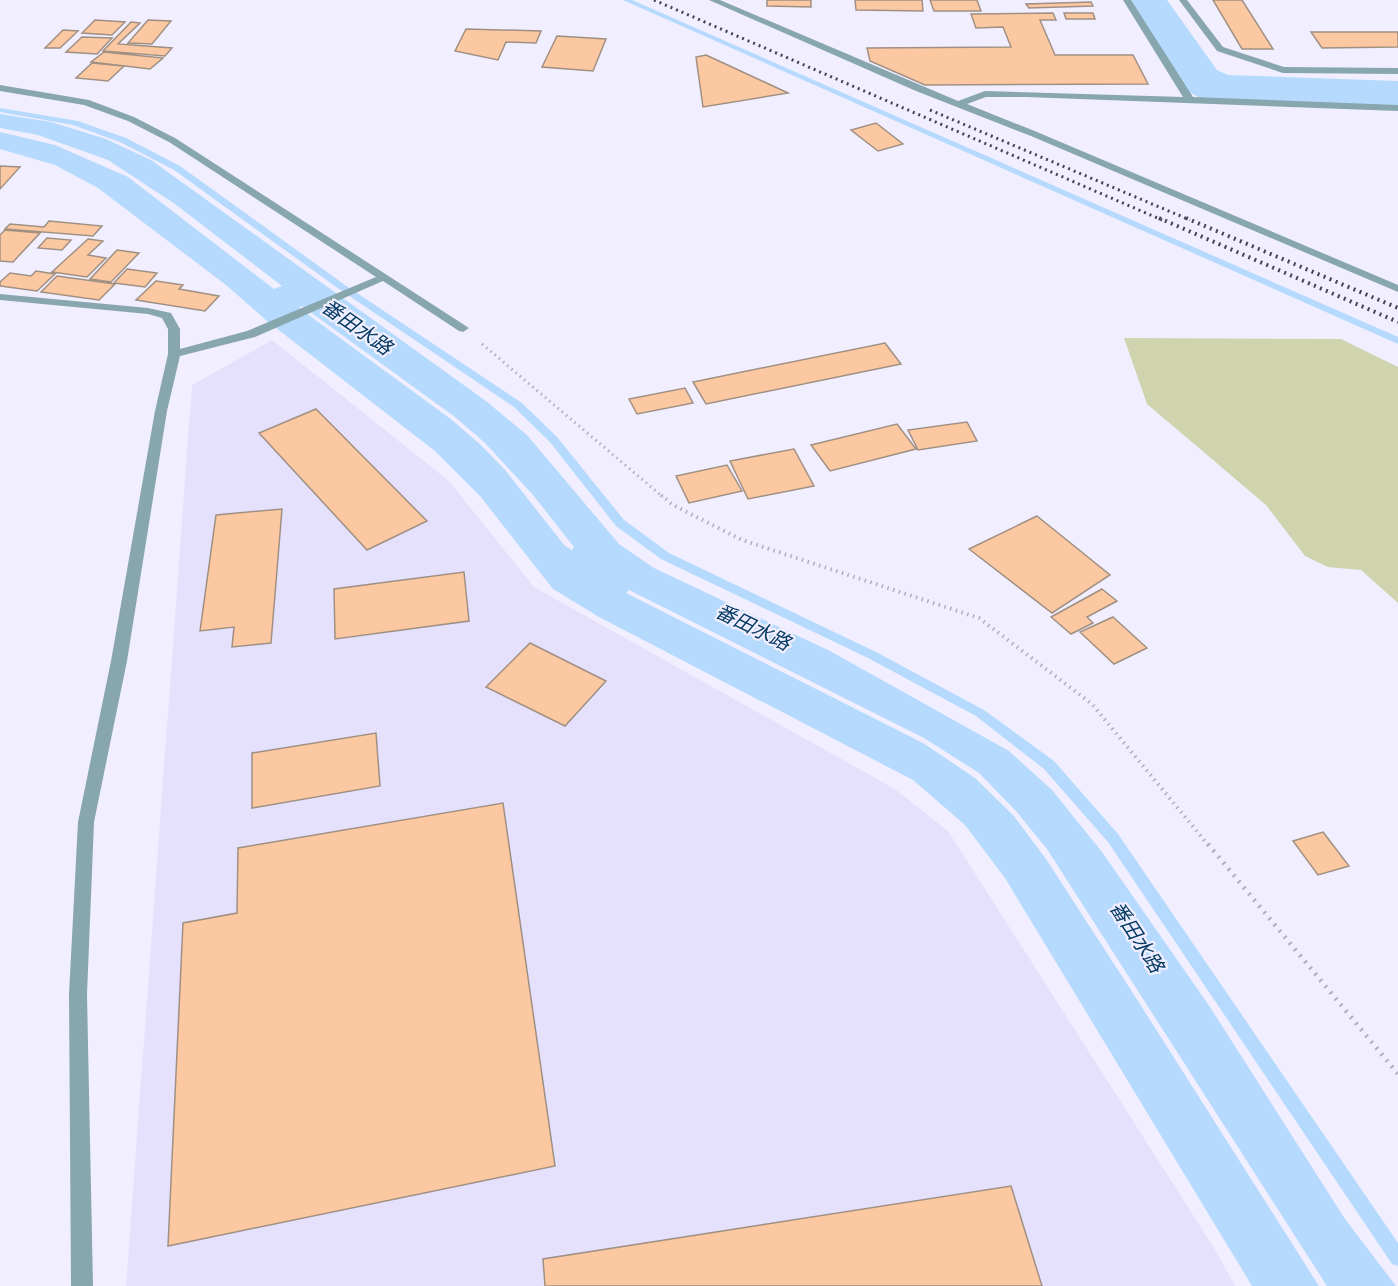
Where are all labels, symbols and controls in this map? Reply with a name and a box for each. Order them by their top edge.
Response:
water label: 番田水路 [317,293,399,361]
water label: 番田水路 [712,598,796,656]
water label: 番田水路 [1105,896,1171,979]

